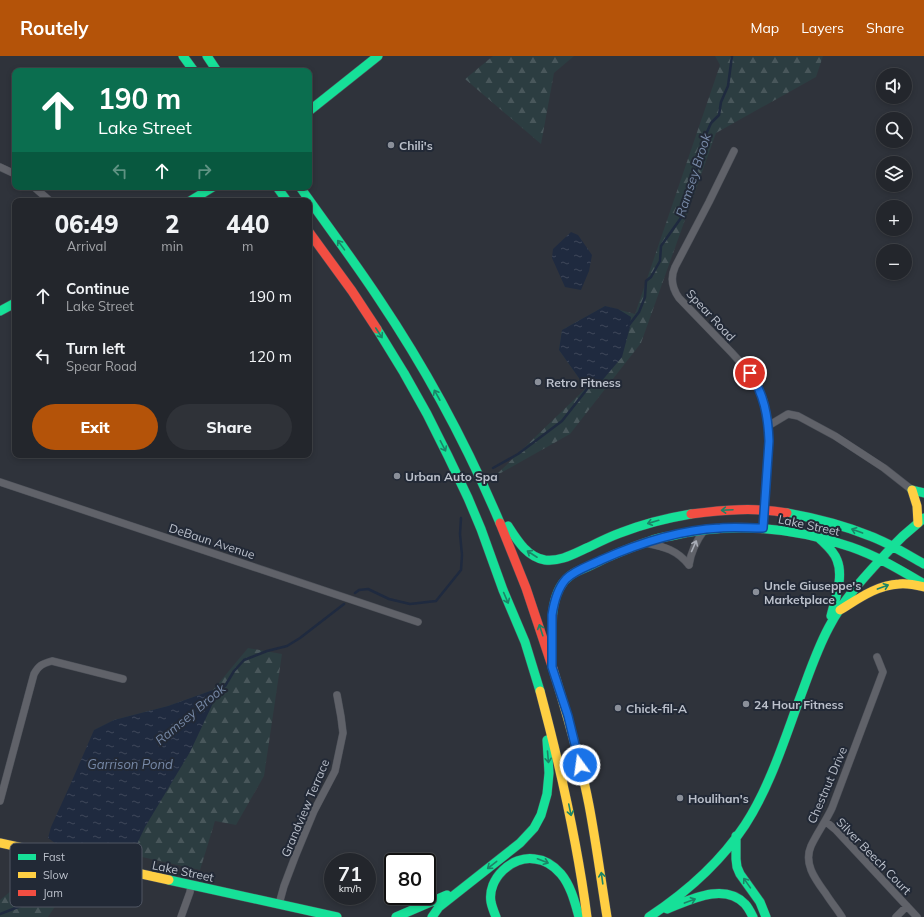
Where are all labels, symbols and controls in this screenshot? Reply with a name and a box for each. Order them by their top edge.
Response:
text: Routely [20,16,88,40]
text: Map [750,19,779,37]
text: Layers [801,19,844,37]
text: Share [866,19,904,37]
map controls [876,68,912,280]
button: sound [876,68,912,104]
text: 190 m [98,81,181,116]
icon: ahead [32,84,84,136]
button: search [876,112,912,148]
text: Lake Street [98,116,192,139]
water label: Ramsey Brook [672,131,714,219]
place label: Chili's [399,138,433,153]
marker: Chili's [386,140,396,150]
button: layers [876,156,912,192]
icon: left [109,160,131,182]
icon: ahead [151,160,173,182]
icon: right [193,160,215,182]
button: + [876,200,912,236]
text: 06:49 [55,209,119,239]
text: 2 [165,209,180,239]
text: 440 [226,209,269,239]
text: Arrival [67,238,107,254]
text: min [161,238,183,254]
text: m [242,238,253,254]
one-way arrow [337,240,346,251]
button: − [876,244,912,280]
text: Continue [66,279,129,298]
icon: ahead [32,285,54,307]
street label: Spear Road [683,286,739,344]
text: 190 m [248,287,292,306]
text: Lake Street [66,298,134,314]
one-way arrow [375,328,383,339]
text: Turn left [66,339,125,358]
icon: left [32,345,54,367]
text: 120 m [248,347,292,366]
pin [733,356,767,390]
text: Spear Road [66,358,137,374]
icon: arrive [739,362,761,384]
place label: Retro Fitness [546,375,621,390]
marker: Retro Fitness [533,377,543,387]
one-way arrow [433,389,440,401]
button: Exit [32,404,158,450]
button: Share [166,404,292,450]
one-way arrow [440,440,447,452]
place label: Urban Auto Spa [405,469,498,484]
marker: Urban Auto Spa [392,471,402,481]
one-way arrow [721,507,734,514]
street label: Lake Street [777,511,841,539]
one-way arrow [647,519,660,526]
street label: DeBaun Avenue [167,520,257,562]
one-way arrow [852,527,864,535]
one-way arrow [691,541,699,553]
one-way arrow [527,550,538,558]
place label: Uncle Giuseppe's Marketplace [764,578,861,607]
one-way arrow [876,583,889,590]
marker: Uncle Giuseppe's Marketplace [751,587,761,597]
one-way arrow [503,591,511,603]
one-way arrow [537,624,544,637]
water label: Ramsey Brook [152,680,229,748]
place label: 24 Hour Fitness [754,697,844,712]
marker: 24 Hour Fitness [741,699,751,709]
place label: Chick-fil-A [626,701,687,716]
marker: Chick-fil-A [613,703,623,713]
position arrow [559,744,601,786]
street label: Chestnut Drive [804,744,850,826]
one-way arrow [545,750,552,763]
water label: Garrison Pond [87,756,173,772]
street label: Grandview Terrace [278,757,332,859]
place label: Houlihan's [688,791,749,806]
marker: Houlihan's [675,793,685,803]
one-way arrow [566,803,574,816]
street label: Silver Beech Court [833,814,915,898]
legend [10,843,142,907]
text: Fast [43,850,65,864]
speed limit sign: 80 [384,853,436,905]
street label: Lake Street [151,857,215,885]
one-way arrow [536,857,548,865]
text: 71 [338,861,362,886]
one-way arrow [486,861,497,869]
text: Slow [43,868,69,882]
one-way arrow [598,872,606,885]
one-way arrow [743,878,751,889]
text: km/h [339,882,361,895]
text: Jam [43,886,63,900]
one-way arrow [683,896,695,904]

